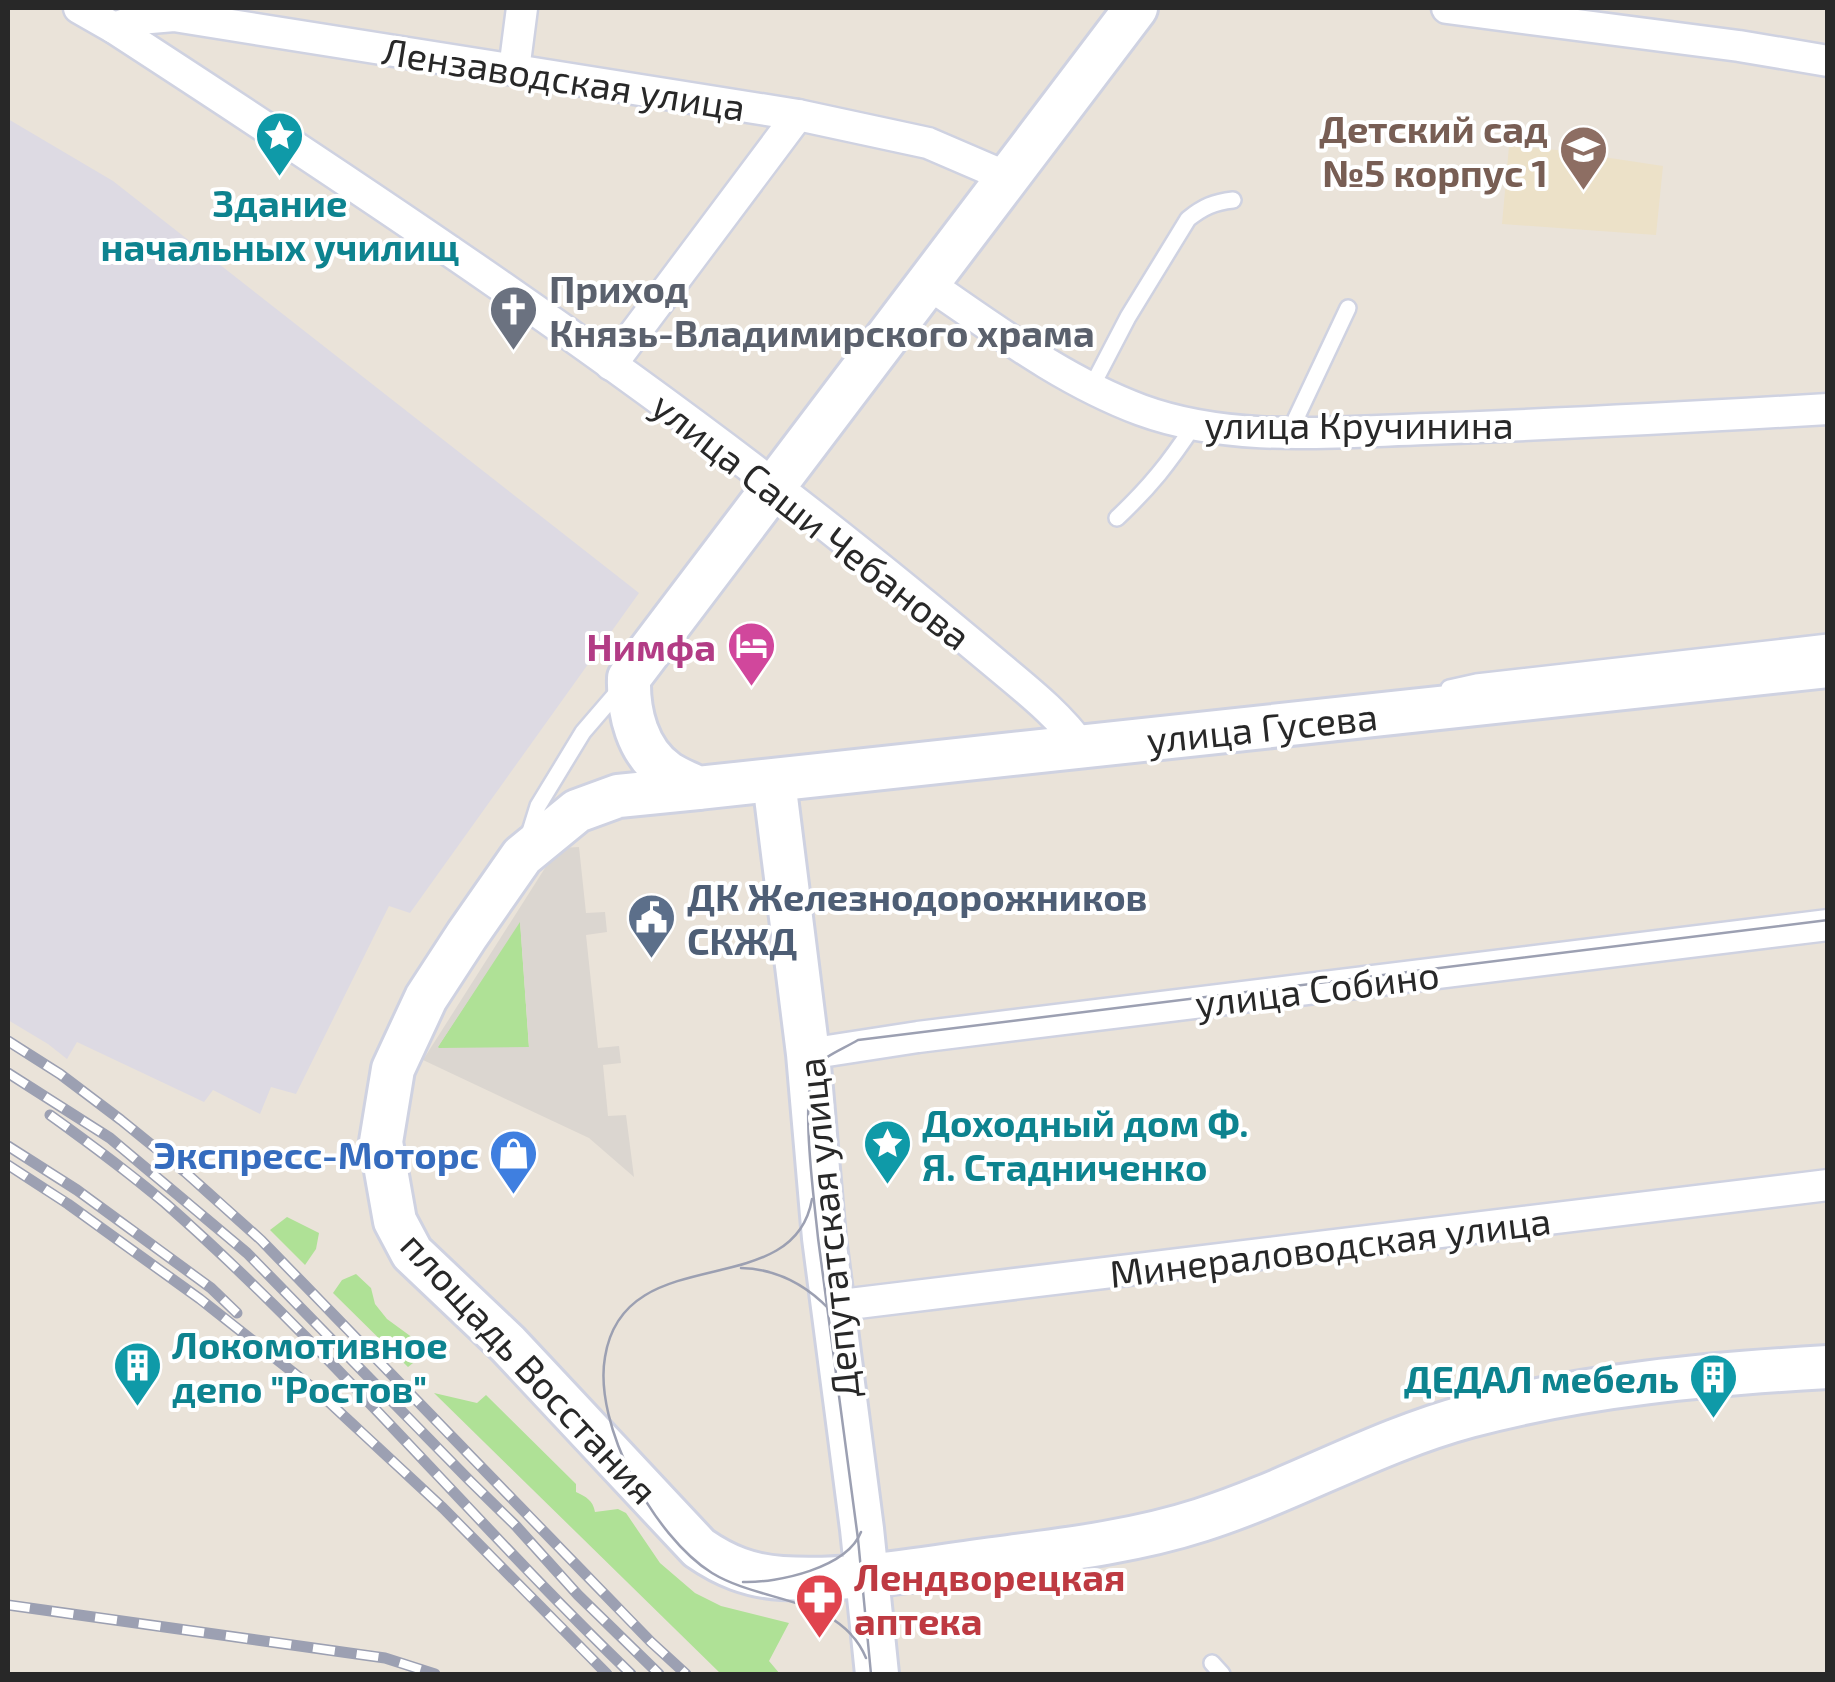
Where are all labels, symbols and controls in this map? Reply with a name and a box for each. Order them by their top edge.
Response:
street label: Лензаводская улица [379,27,749,129]
place label: Детский сад №5 корпус 1 [1319,105,1548,195]
place icon: Здание начальных училищ [254,110,306,178]
school or university icon: Детский сад №5 корпус 1 [1557,124,1609,192]
place label: Здание начальных училищ [101,179,459,269]
place label: Приход Князь-Владимирского храма [549,265,1095,355]
church icon: Приход Князь-Владимирского храма [488,284,540,352]
street label: улица Саши Чебанова [644,381,980,659]
street label: улица Кручинина [1204,401,1514,447]
hotel icon: Нимфа [725,620,777,688]
place label: Нимфа [586,623,716,669]
street label: улица Гусева [1144,692,1380,762]
place label: ДК Железнодорожников СКЖД [687,873,1147,963]
public building icon: ДК Железнодорожников СКЖД [626,892,678,960]
street label: улица Собино [1192,950,1442,1026]
street label: Депутатская улица [786,1055,868,1401]
place label: Доходный дом Ф. Я. Стадниченко [922,1099,1249,1189]
place icon: Доходный дом Ф. Я. Стадниченко [861,1118,913,1186]
shop icon: Экспресс-Моторс [488,1128,540,1196]
place label: Экспресс-Моторс [154,1131,479,1177]
street label: Минераловодская улица [1107,1196,1553,1296]
street label: площадь Восстания [392,1222,668,1512]
place label: Локомотивное депо "Ростов" [172,1321,448,1411]
building icon: Локомотивное депо "Ростов" [111,1340,163,1408]
building icon: ДЕДАЛ мебель [1688,1352,1740,1420]
place label: ДЕДАЛ мебель [1404,1355,1679,1401]
place label: Лендворецкая аптека [854,1553,1125,1643]
pharmacy icon: Лендворецкая аптека [793,1572,845,1640]

